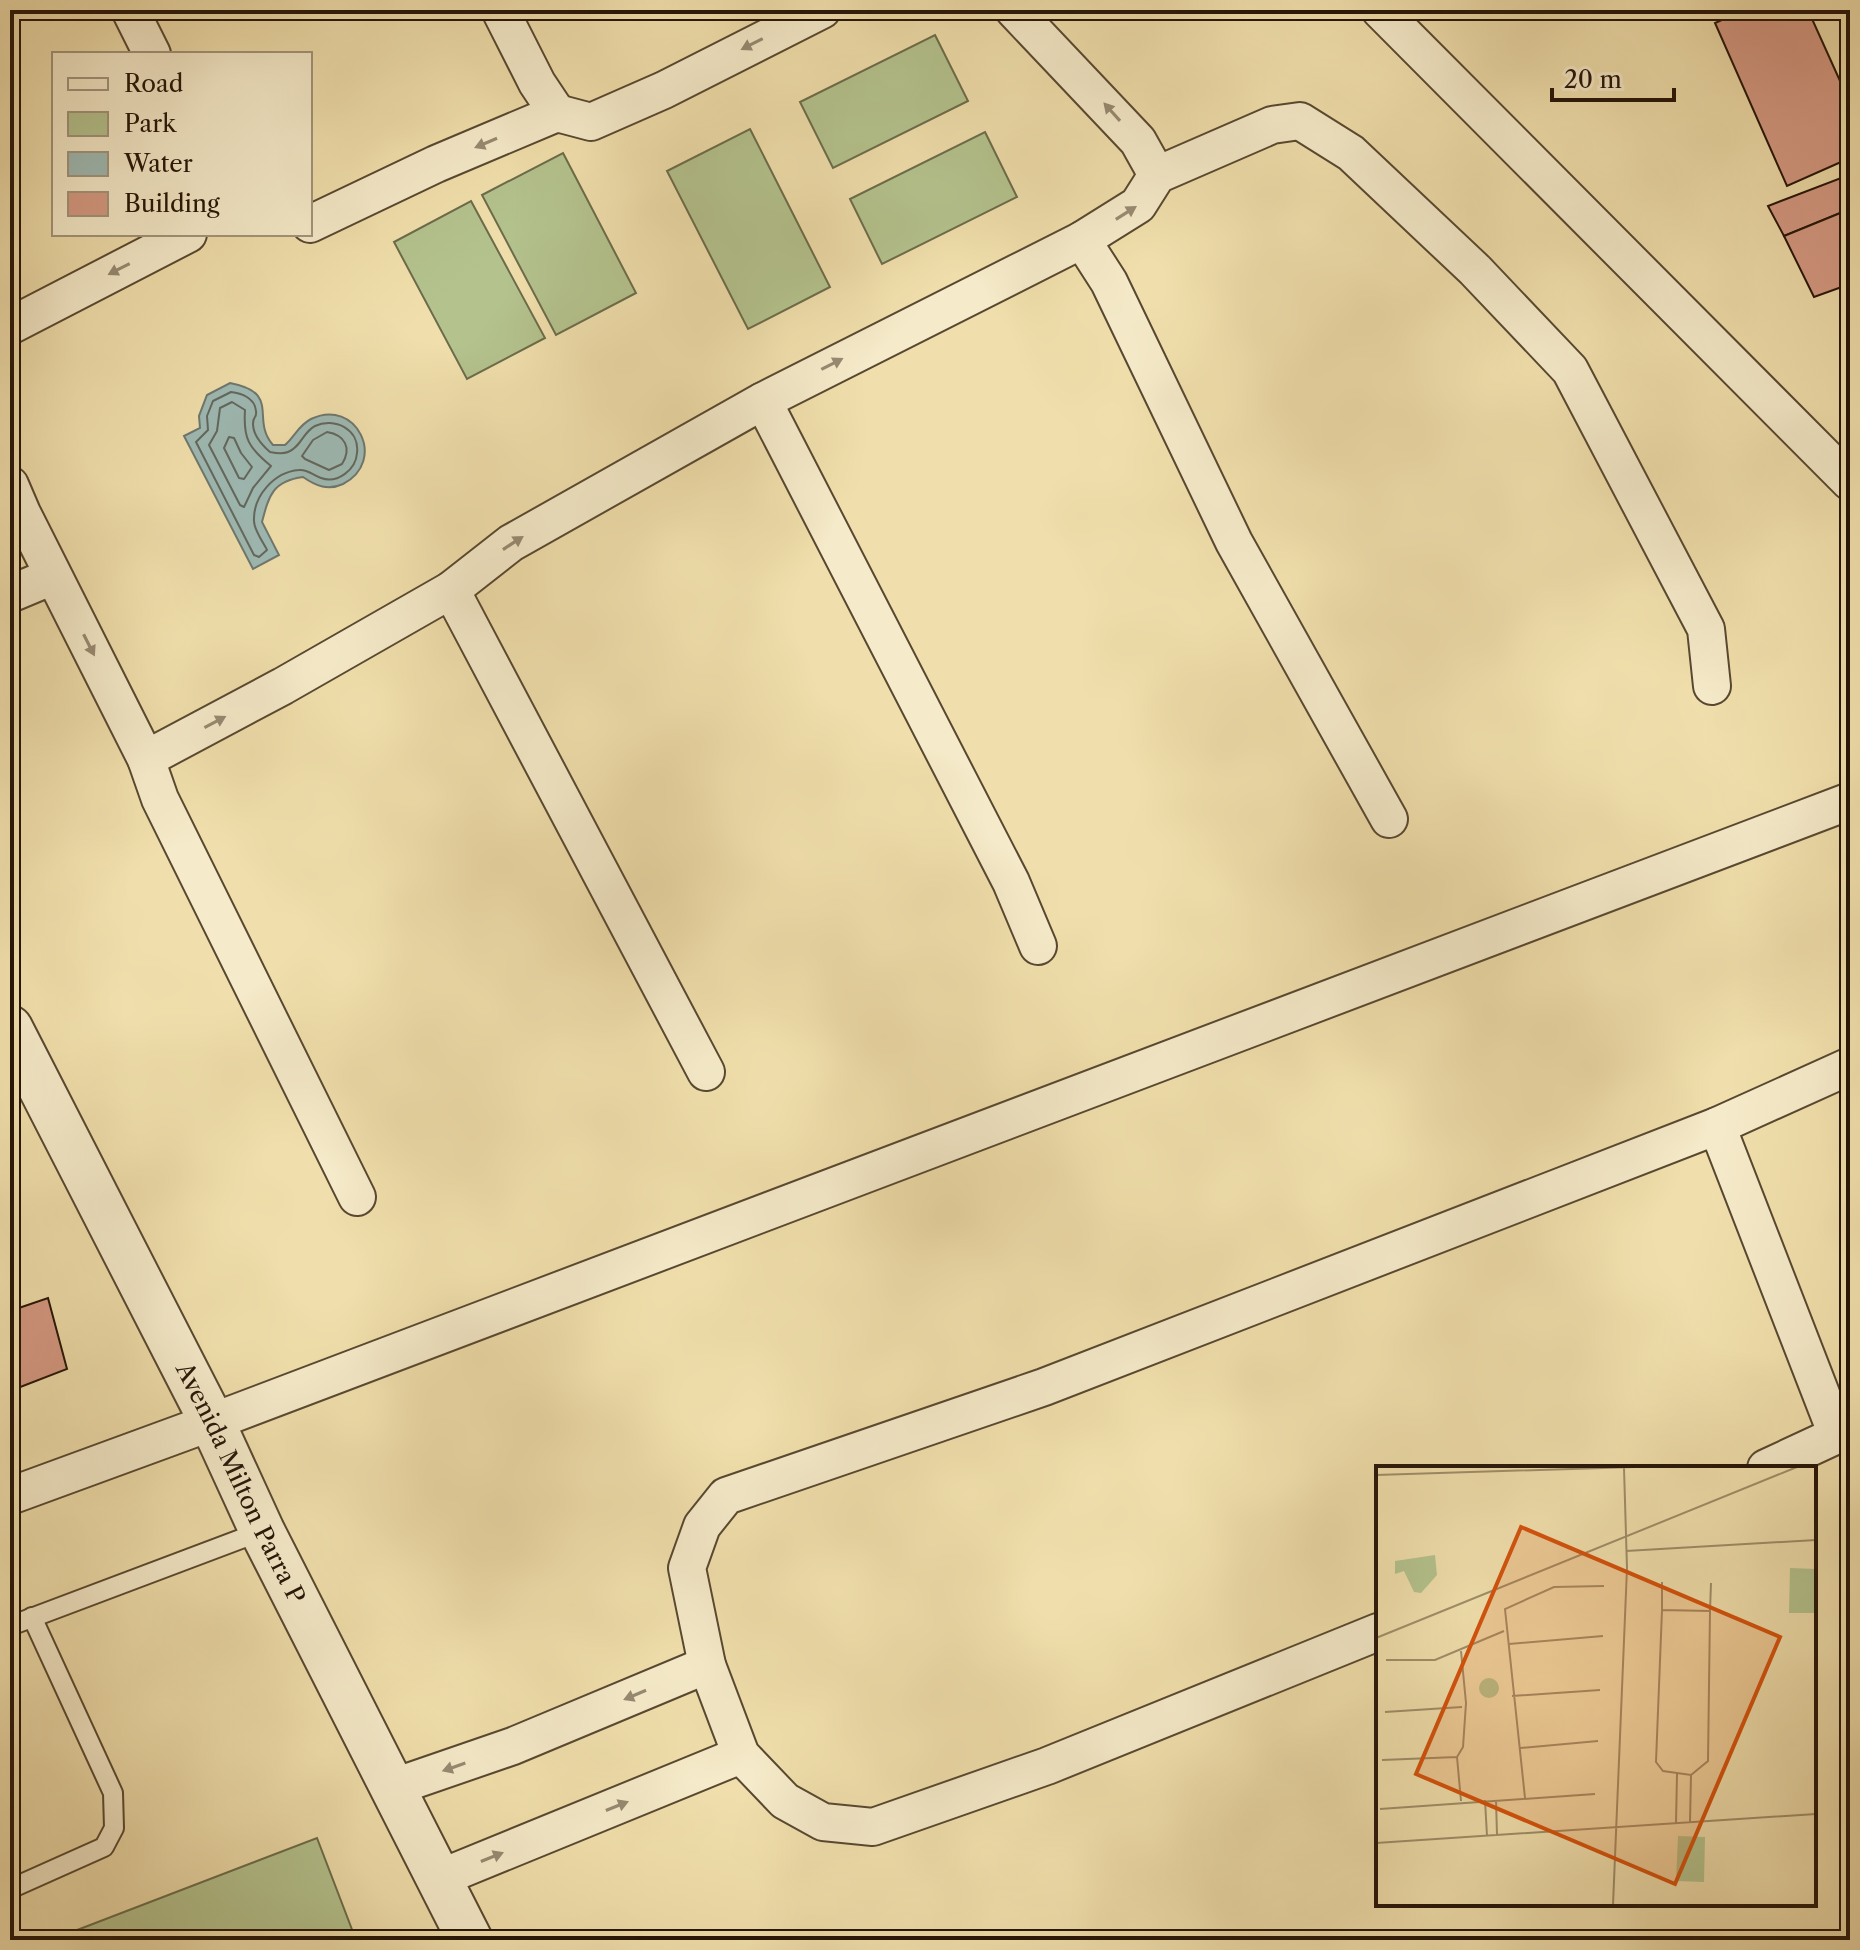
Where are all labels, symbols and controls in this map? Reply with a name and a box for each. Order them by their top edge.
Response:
one-way arrow [740,38,763,51]
legend [52,52,312,236]
scale bar [1552,52,1674,102]
text: 20 m [1564,65,1622,94]
text: Road [124,69,184,98]
one-way arrow [1103,103,1121,122]
text: Park [124,109,177,138]
one-way arrow [474,137,498,150]
text: Water [123,149,193,178]
text: Building [124,189,220,218]
one-way arrow [1115,206,1137,220]
one-way arrow [107,262,130,276]
one-way arrow [820,358,843,371]
one-way arrow [502,536,524,550]
one-way arrow [82,634,95,657]
one-way arrow [203,716,226,729]
street label: Avenida Milton Parra P [170,1357,311,1608]
inset map [1376,1466,1816,1906]
one-way arrow [623,1688,647,1701]
one-way arrow [442,1761,466,1773]
one-way arrow [605,1800,629,1813]
one-way arrow [480,1850,504,1863]

